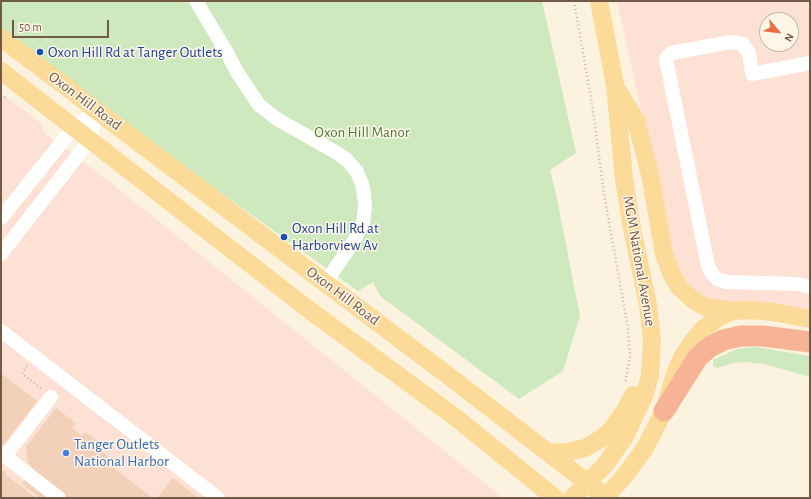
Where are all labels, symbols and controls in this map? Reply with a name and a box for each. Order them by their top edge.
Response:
scale bar [14,12,111,38]
north arrow [759,12,799,52]
text: 50 m [19,21,42,33]
text: N [783,31,796,43]
place label: Oxon Hill Rd at Tanger Outlets [48,43,223,61]
marker: Oxon Hill Rd at Tanger Outlets [35,47,45,57]
street label: Oxon Hill Road [45,68,125,134]
park label: Oxon Hill Manor [314,123,410,141]
street label: MGM National Avenue [619,194,659,328]
place label: Oxon Hill Rd at Harborview Av [292,219,379,254]
marker: Oxon Hill Rd at Harborview Av [279,232,289,242]
street label: Oxon Hill Road [303,263,383,329]
place label: Tanger Outlets National Harbor [74,435,169,470]
marker: Tanger Outlets National Harbor [61,448,71,458]

